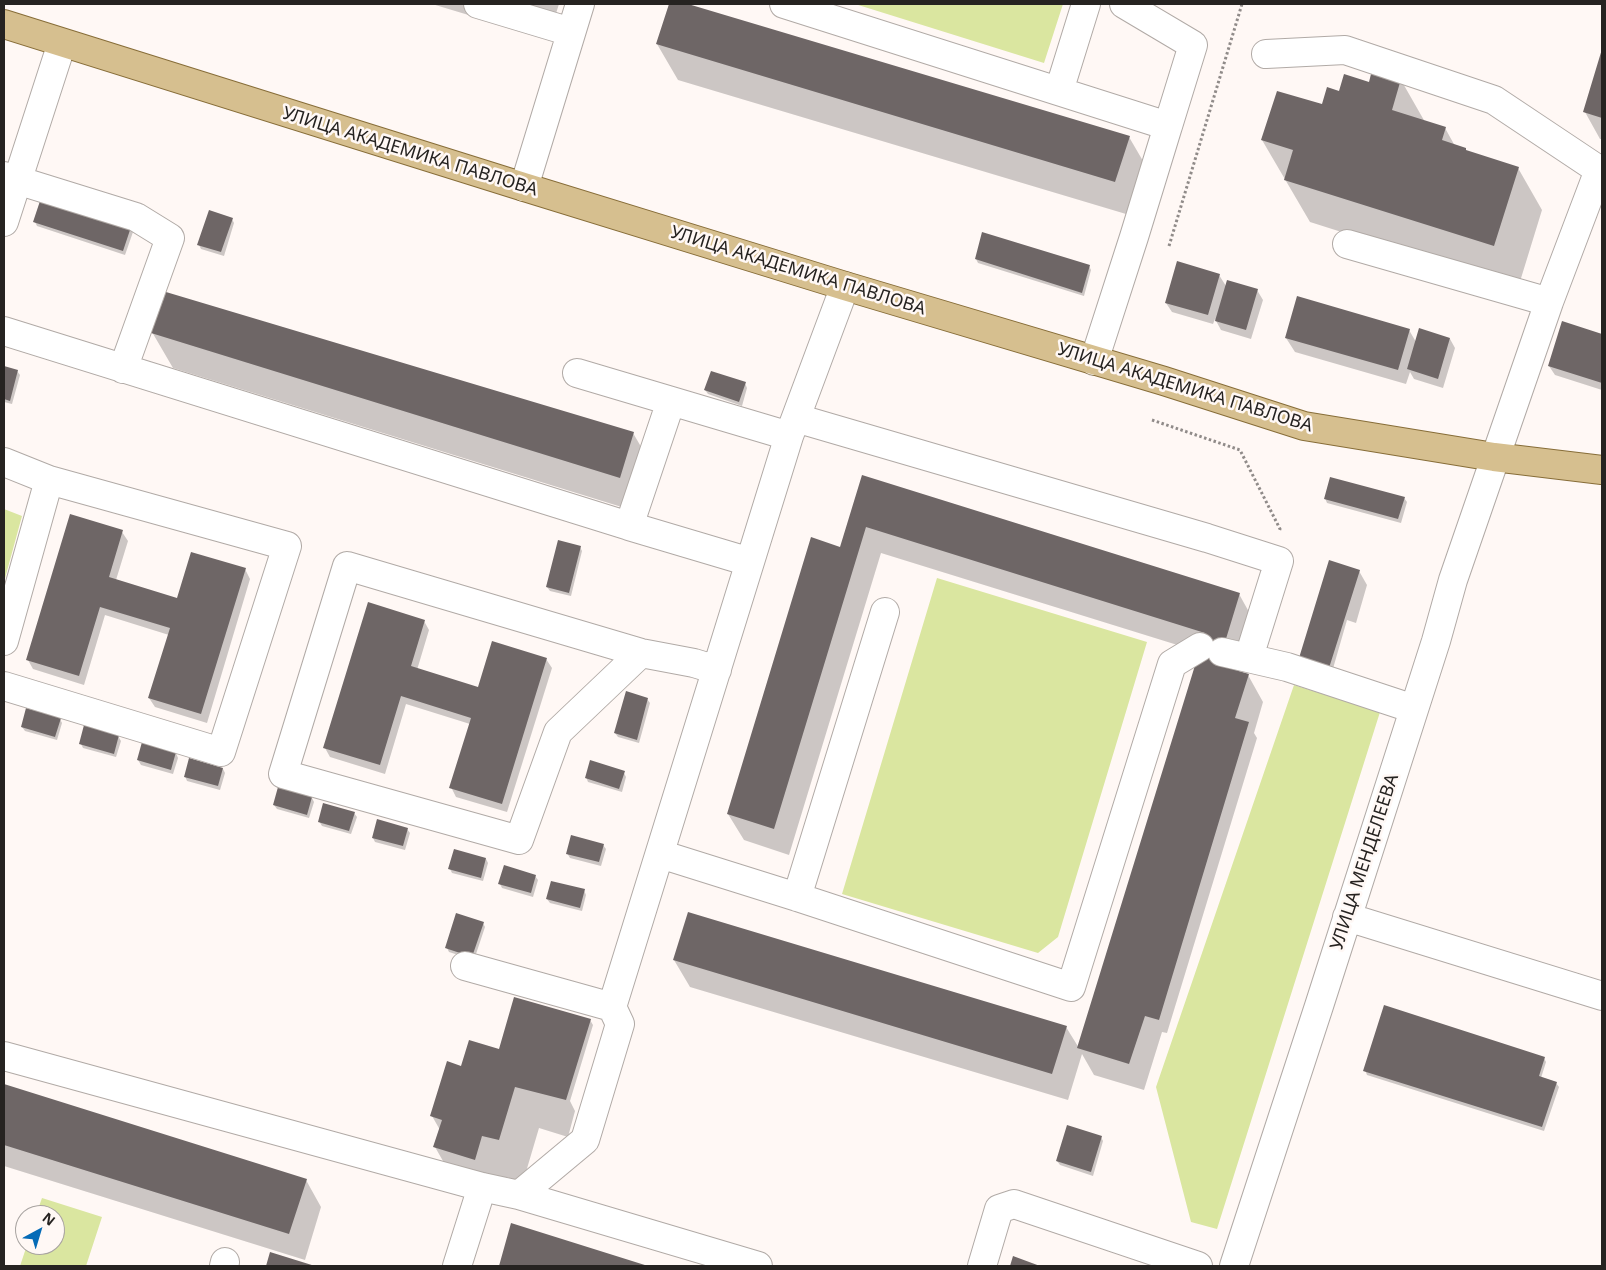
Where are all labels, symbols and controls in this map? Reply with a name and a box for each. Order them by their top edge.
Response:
street label: УЛИЦА АКАДЕМИКА ПАВЛОВА [280,103,540,201]
street label: УЛИЦА АКАДЕМИКА ПАВЛОВА [668,222,928,320]
street label: УЛИЦА АКАДЕМИКА ПАВЛОВА [1055,339,1315,437]
street label: УЛИЦА МЕНДЕЛЕЕВА [1326,771,1404,953]
north arrow [15,1205,65,1255]
text: N [39,1208,60,1230]

